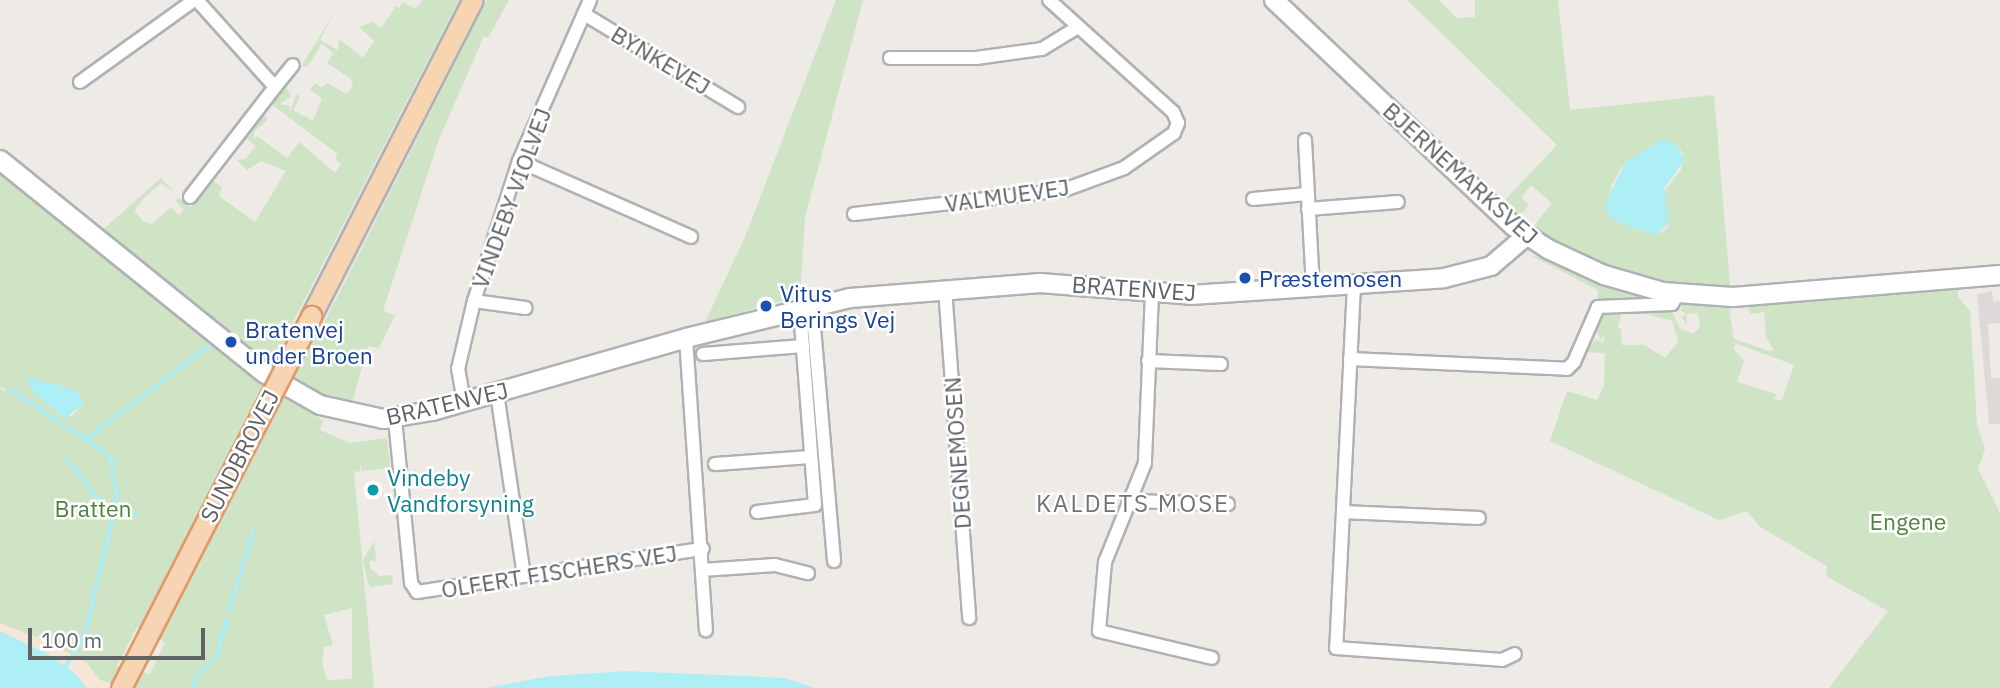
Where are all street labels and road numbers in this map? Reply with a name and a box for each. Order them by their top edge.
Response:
street label: BYNKEVEJ [606,20,716,100]
street label: BJERNEMARKSVEJ [1378,96,1544,250]
street label: VINDEBY VIOLVEJ [466,104,556,292]
street label: VALMUEVEJ [943,173,1071,217]
street label: BRATENVEJ [1071,270,1197,306]
street label: BRATENVEJ [383,376,511,430]
street label: DEGNEMOSEN [938,376,976,530]
street label: SUNDBROVEJ [194,385,284,527]
street label: OLFERT FISCHERS VEJ [439,539,679,603]

